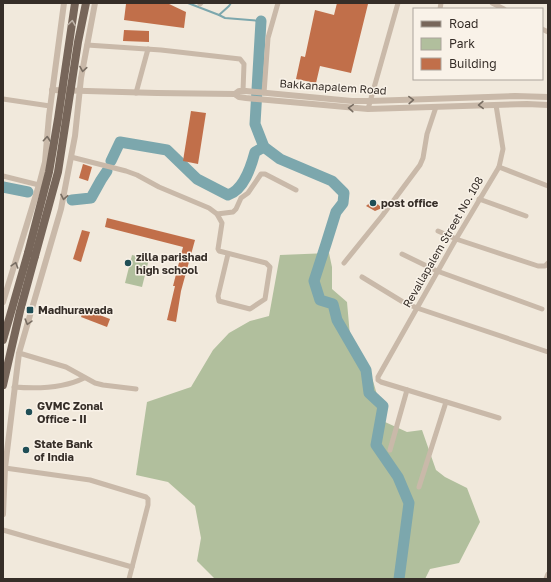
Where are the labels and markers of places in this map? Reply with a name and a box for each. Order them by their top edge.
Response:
place label: post office [381,196,439,209]
marker: post office [368,198,378,208]
place label: zilla parishad high school [136,250,208,276]
marker: zilla parishad high school [123,258,133,268]
place label: Madhurawada [38,303,113,316]
marker: Madhurawada [25,305,35,315]
place label: GVMC Zonal Office - II [37,399,104,425]
marker: GVMC Zonal Office - II [24,407,34,417]
place label: State Bank of India [34,437,93,463]
marker: State Bank of India [21,445,31,455]

